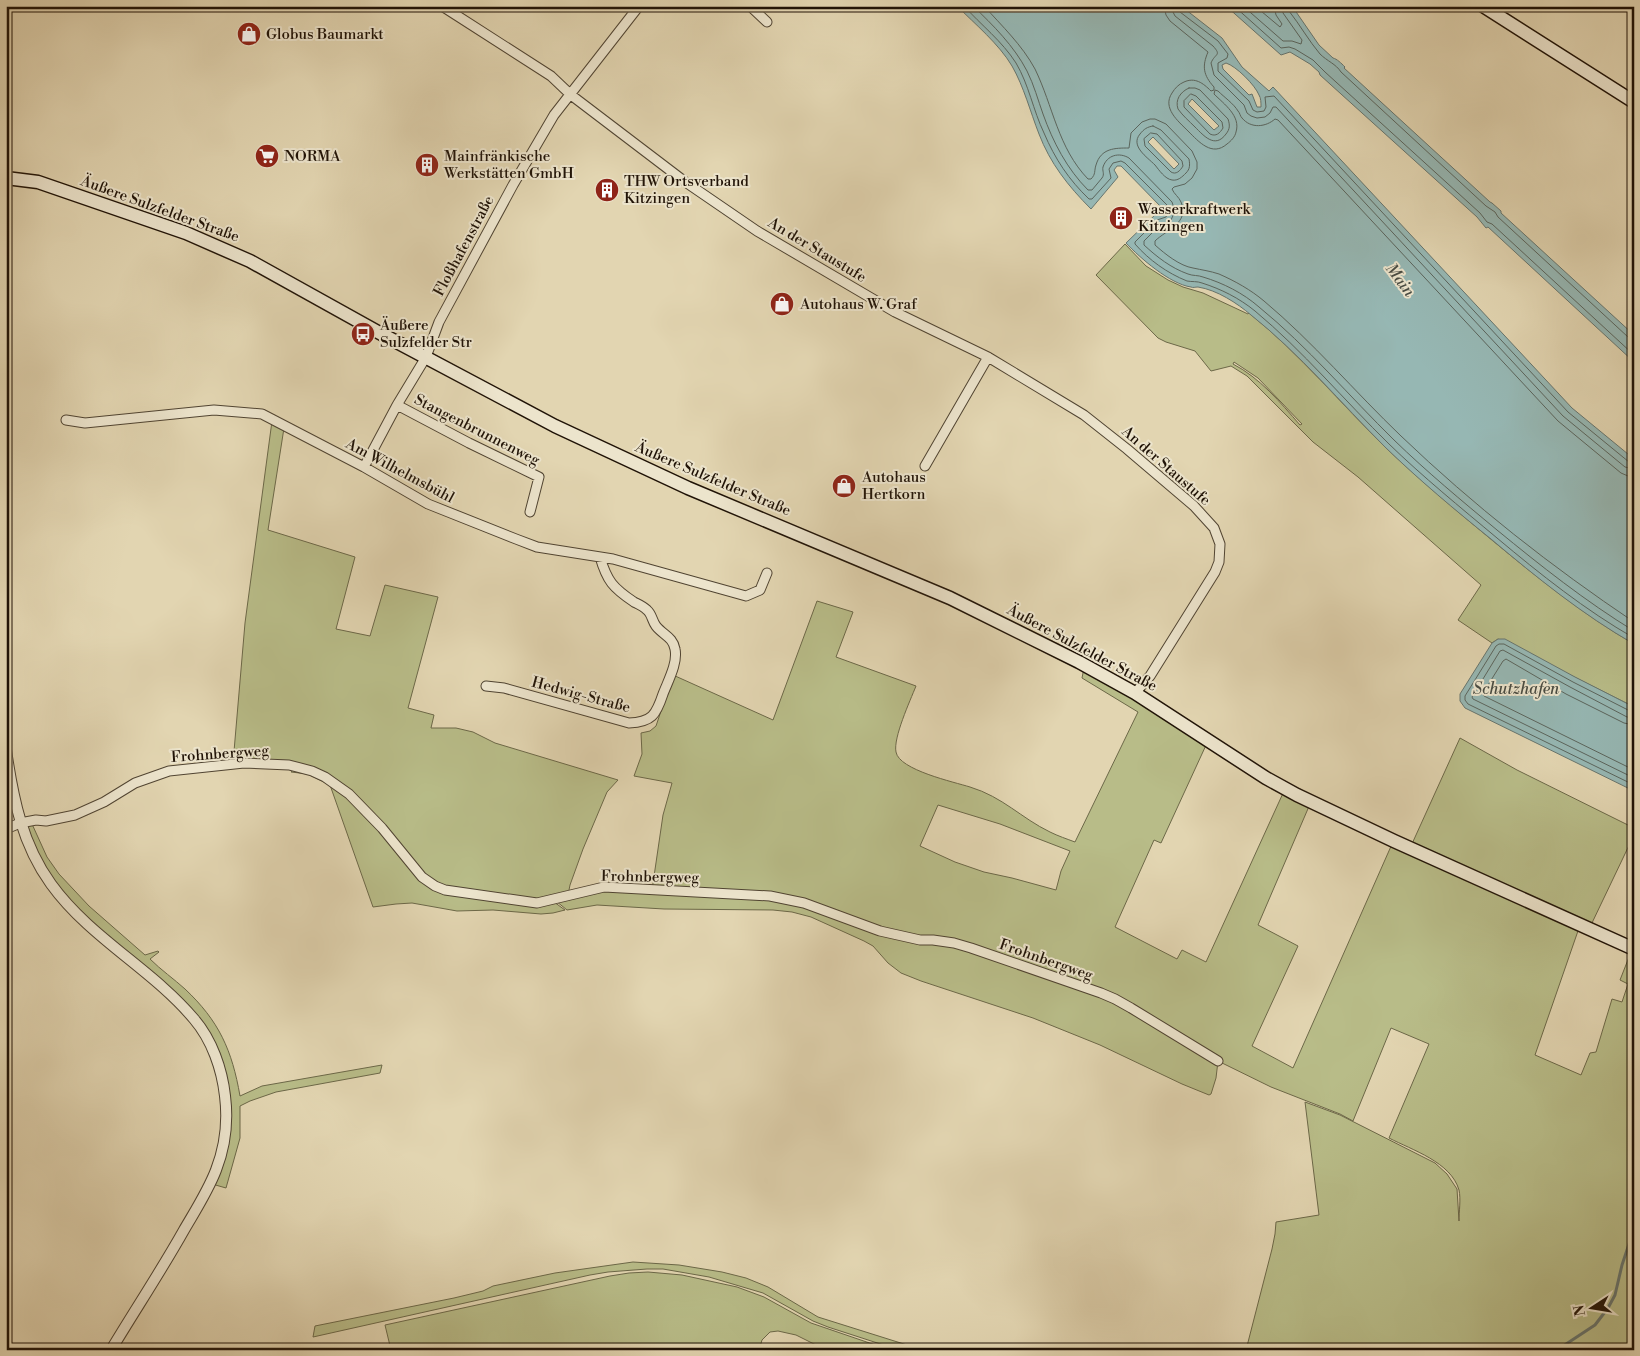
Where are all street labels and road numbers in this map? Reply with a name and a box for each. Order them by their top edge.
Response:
street label: Äußere Sulzfelder Straße [77,171,242,247]
street label: Floßhafenstraße [429,192,499,300]
street label: An der Staustufe [763,213,870,287]
street label: Stangenbrunnenweg [411,390,543,470]
street label: An der Staustufe [1117,422,1214,510]
street label: Am Wilhelmsbühl [342,434,458,508]
street label: Äußere Sulzfelder Straße [631,437,794,520]
street label: Äußere Sulzfelder Straße [1003,600,1160,696]
street label: Hedwig-Straße [530,673,632,717]
street label: Frohnbergweg [170,741,270,767]
street label: Frohnbergweg [601,867,699,887]
street label: Frohnbergweg [997,935,1096,985]

